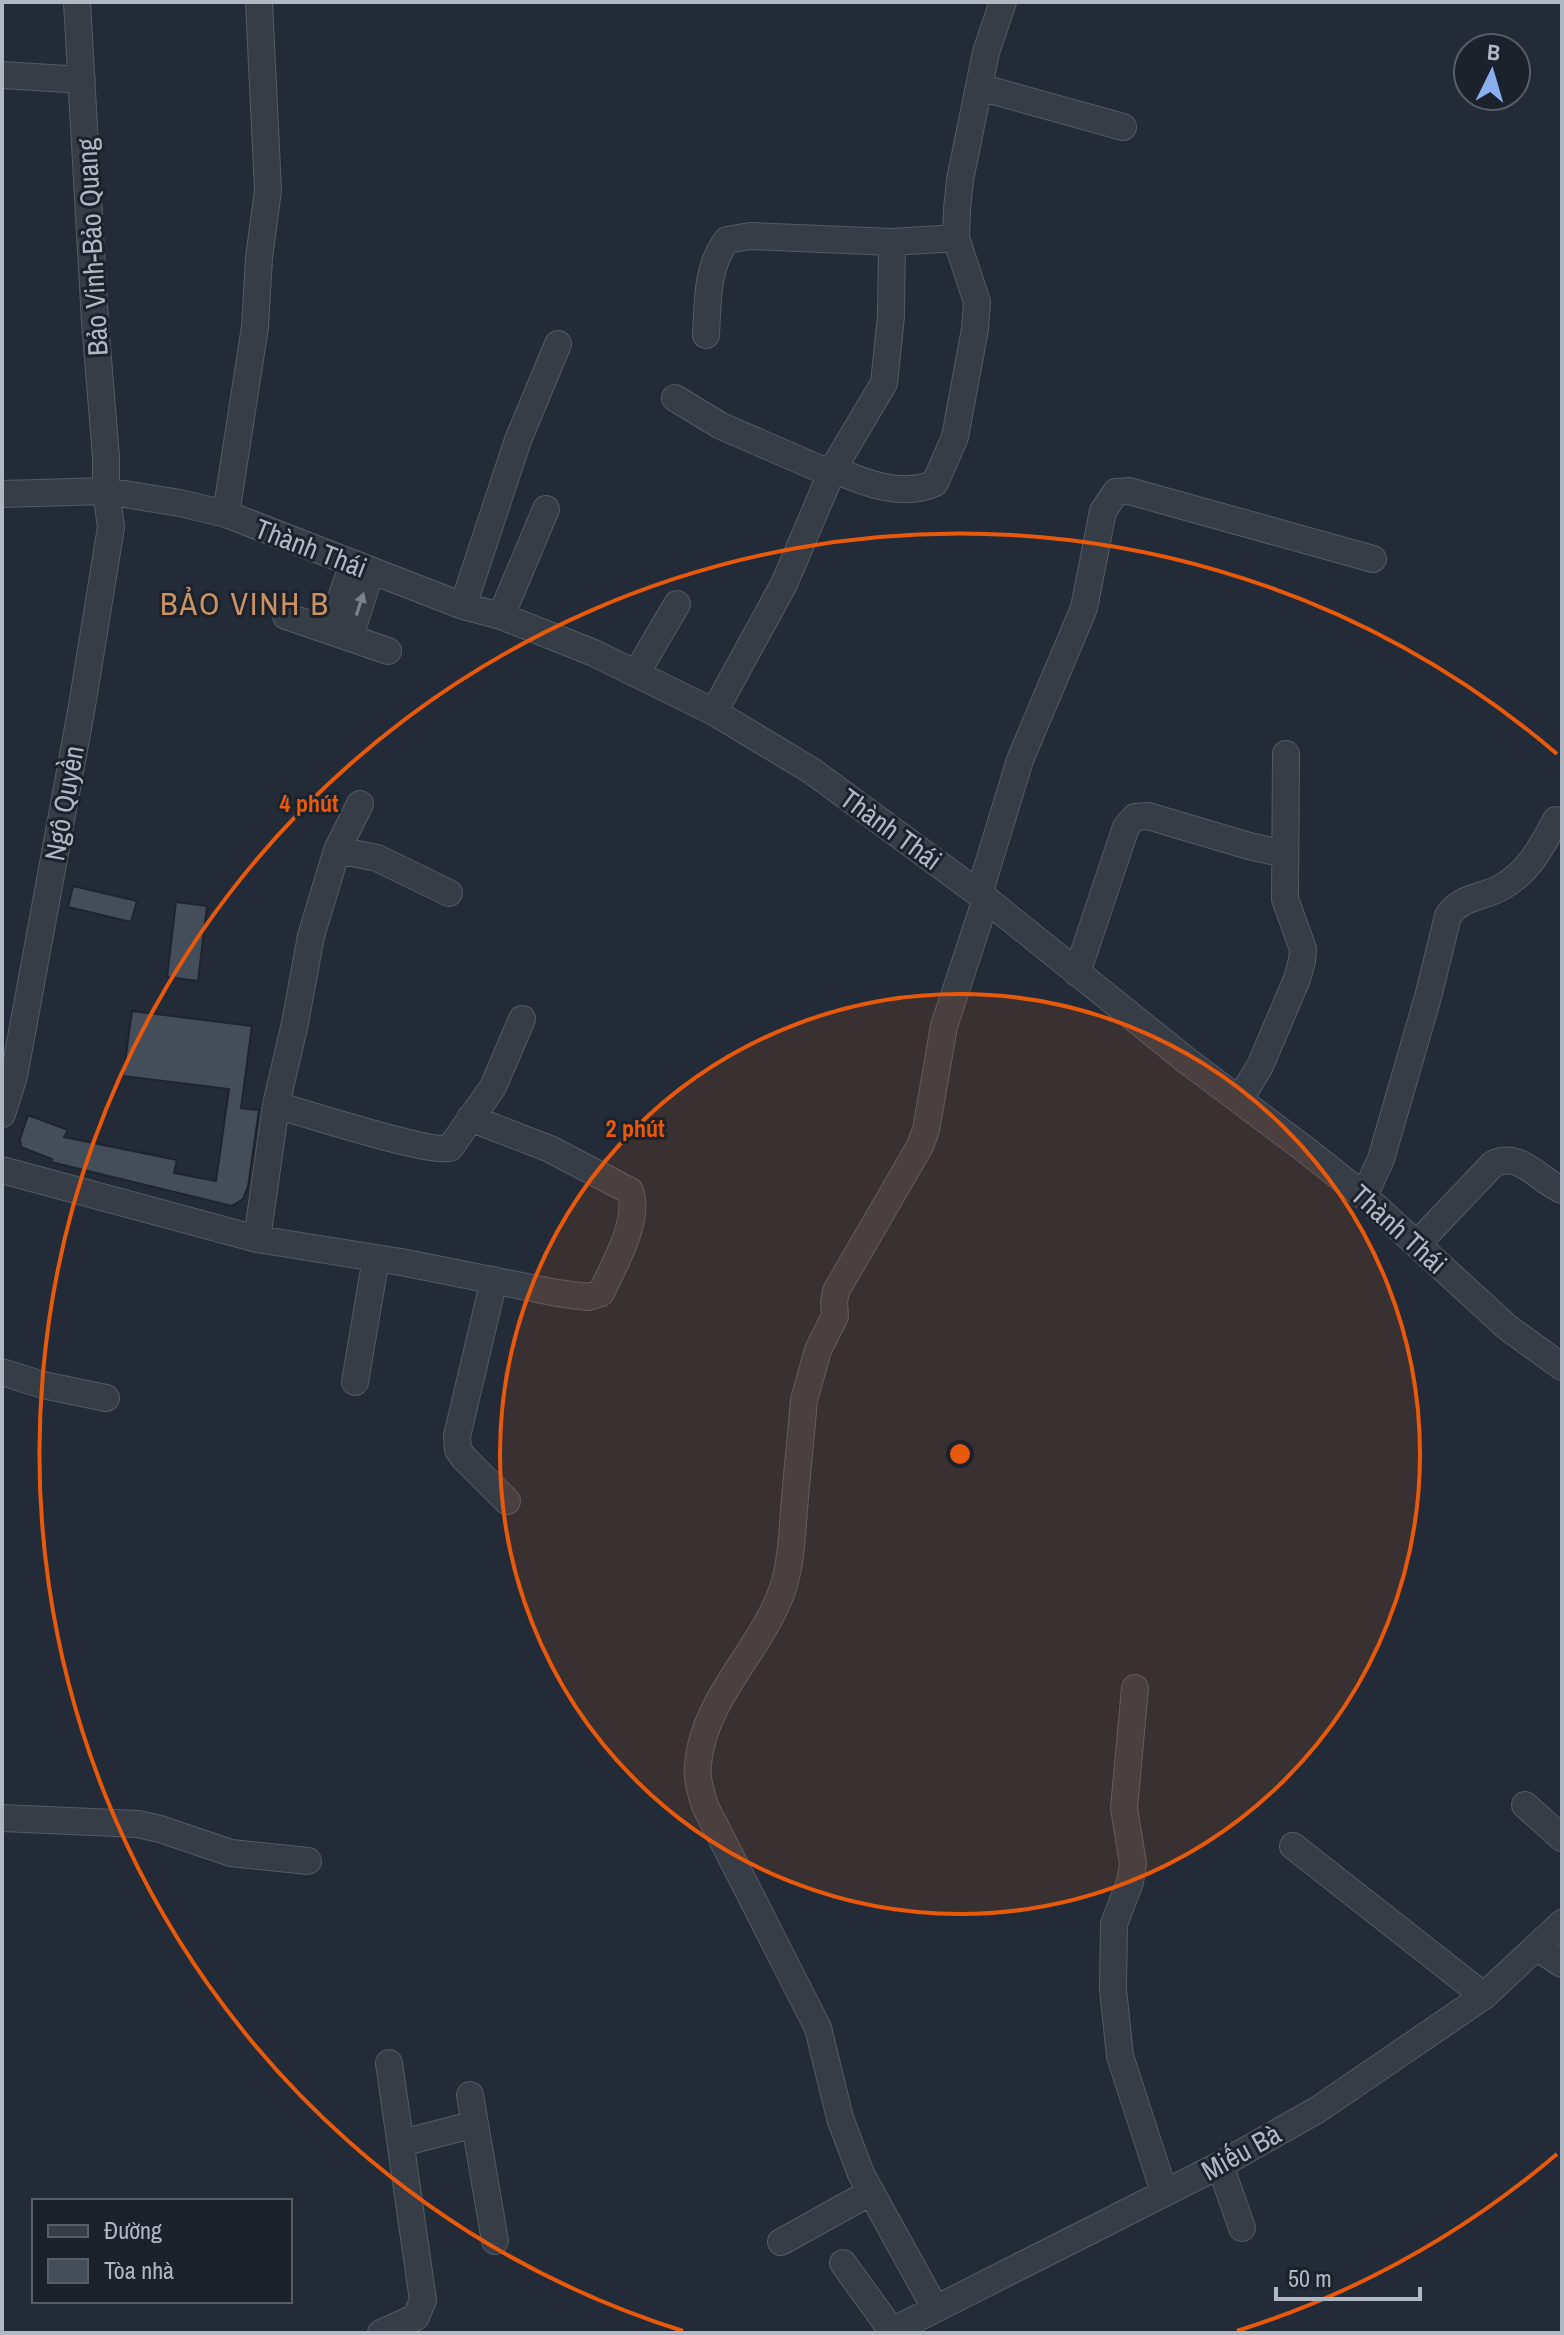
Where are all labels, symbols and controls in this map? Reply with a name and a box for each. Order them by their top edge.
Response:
north arrow [1452,32,1532,112]
text: B [1486,37,1502,68]
street label: Bảo Vinh-Bảo Quang [67,137,117,357]
street label: Thành Thái [250,509,372,587]
district label: BẢO VINH B [160,582,330,625]
one-way arrow [355,591,367,615]
street label: Ngô Quyền [35,743,93,863]
street label: Thành Thái [832,779,950,879]
text: 4 phút [279,787,339,819]
text: 2 phút [605,1112,665,1144]
street label: Thành Thái [1343,1176,1455,1282]
centre of rings [946,1440,974,1468]
street label: Miếu Bà [1194,2115,1288,2189]
legend [32,2199,292,2303]
text: Đường [104,2214,162,2246]
scale bar [1276,2251,1420,2301]
text: Tòa nhà [104,2254,174,2286]
text: 50 m [1288,2262,1332,2294]

